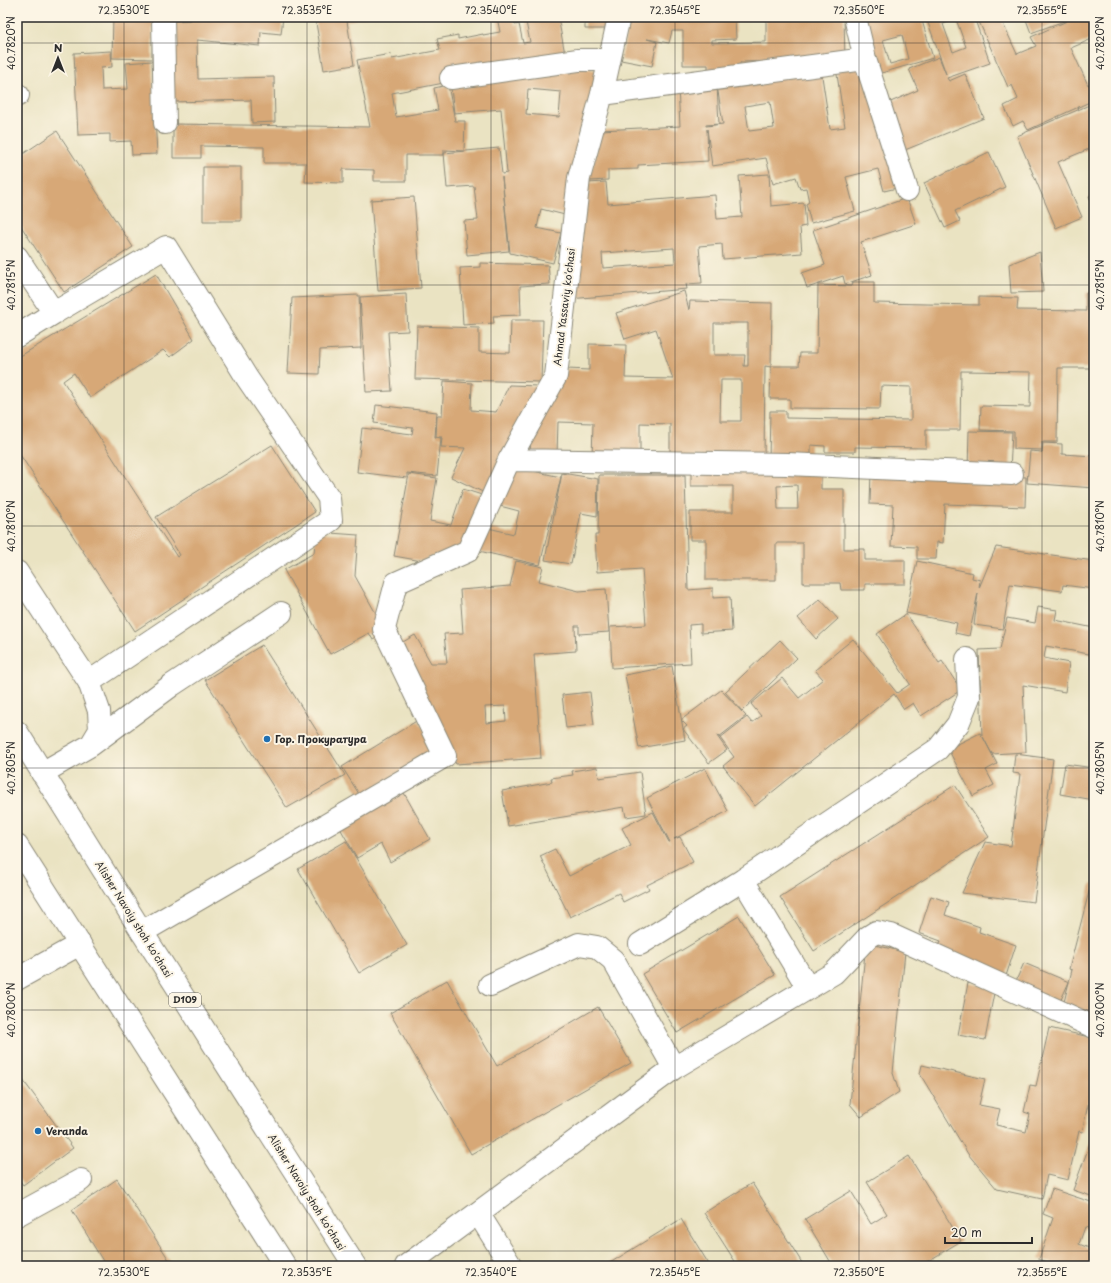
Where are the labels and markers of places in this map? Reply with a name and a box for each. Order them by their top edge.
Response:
place label: Гор. Прокуратура [275,731,367,747]
marker: Гор. Прокуратура [262,734,272,744]
place label: Veranda [46,1123,88,1138]
marker: Veranda [33,1126,43,1136]

